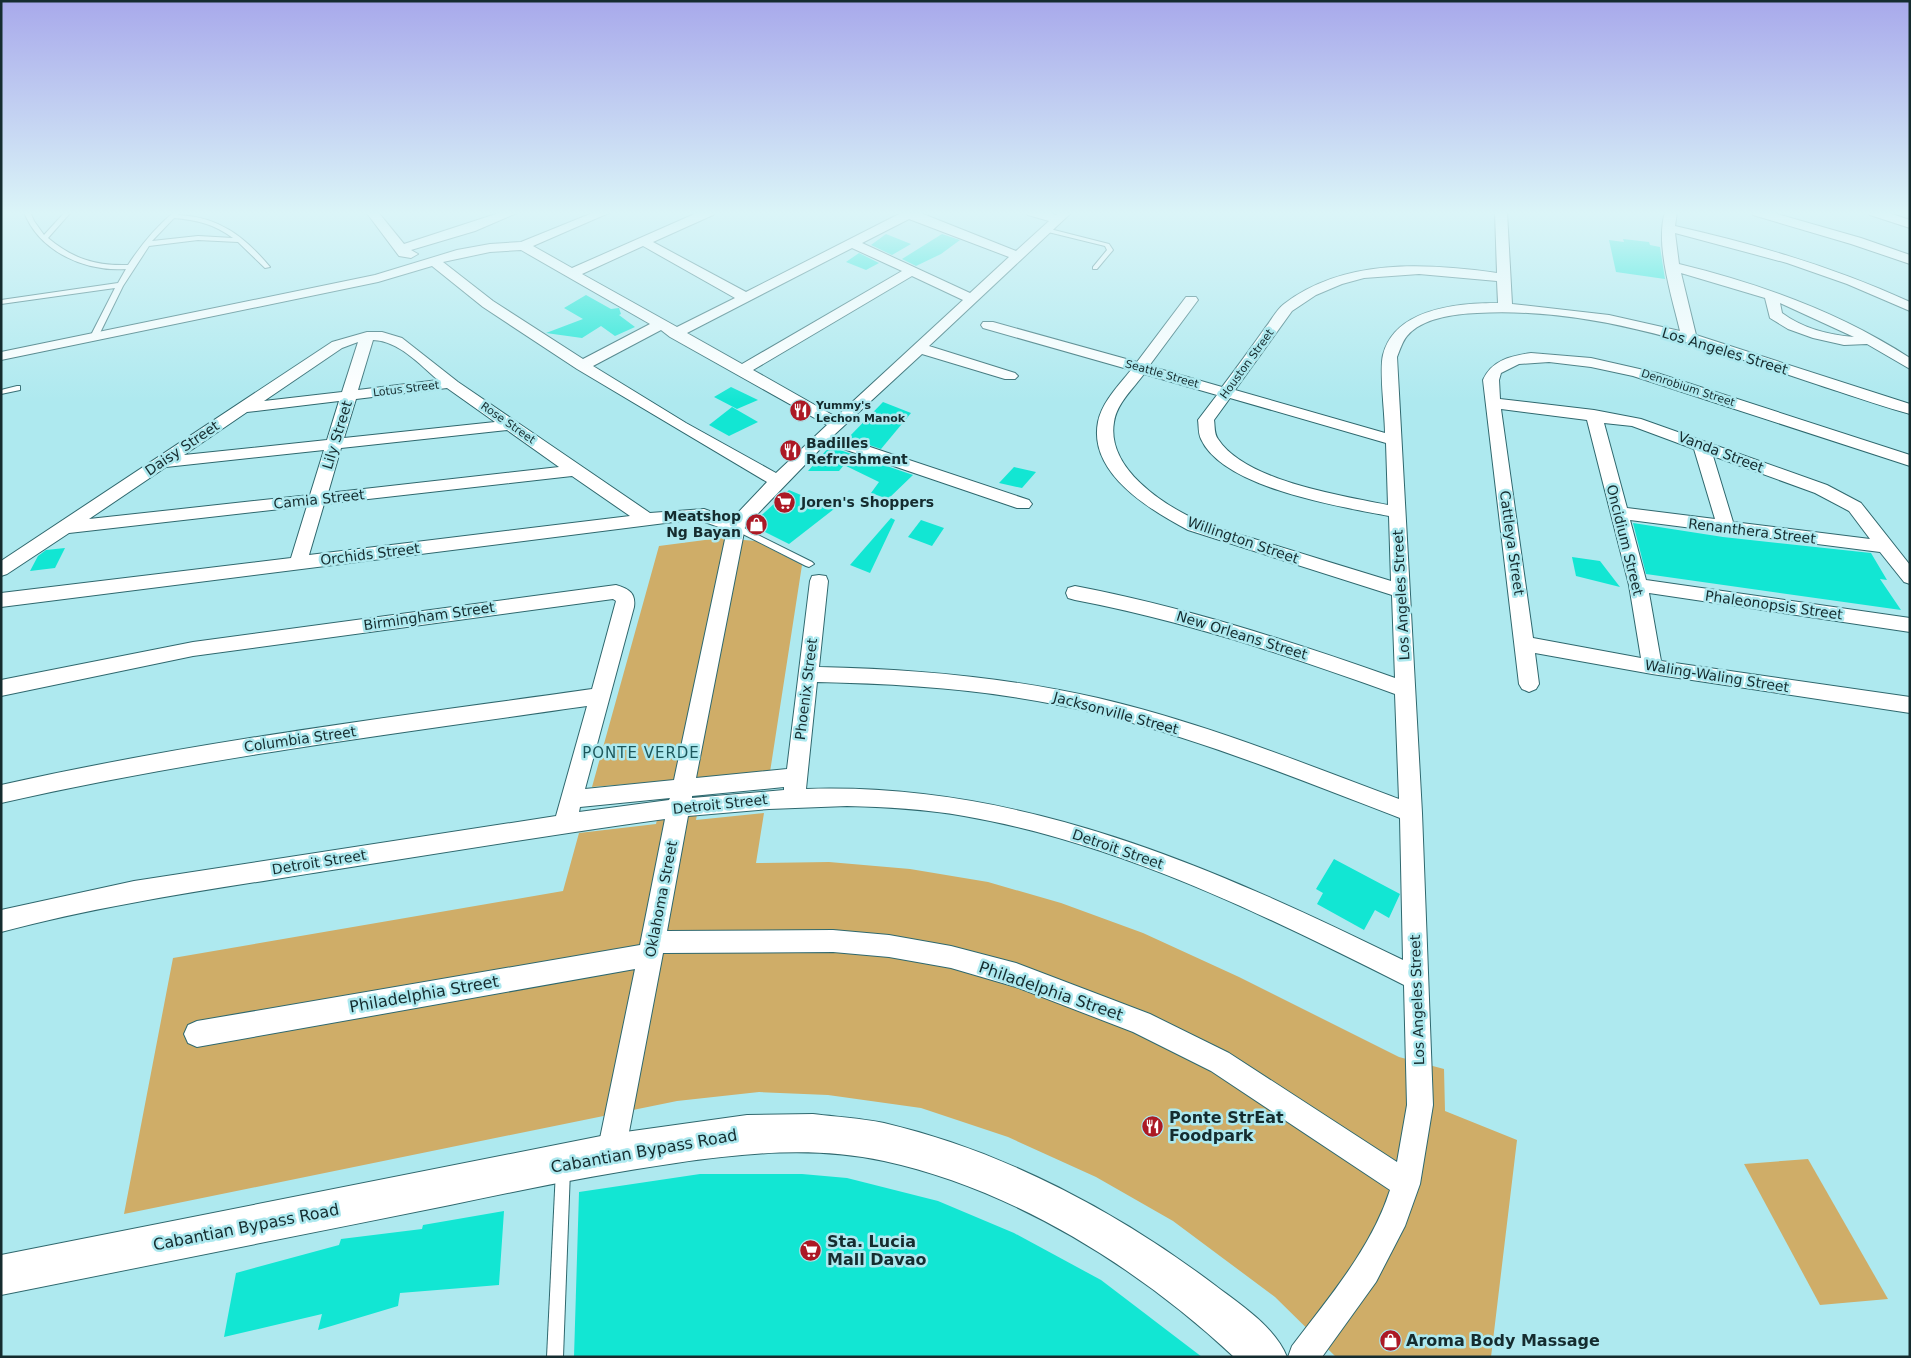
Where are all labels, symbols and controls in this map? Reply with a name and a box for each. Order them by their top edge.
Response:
street label: Los Angeles Street [1660,324,1790,378]
street label: Houston Street [1217,326,1277,401]
street label: Seattle Street [1124,357,1201,391]
street label: Denrobium Street [1639,367,1737,410]
street label: Lotus Street [372,378,441,400]
street label: Lily Street [319,398,355,471]
restaurant icon: Yummy's Lechon Manok [788,399,812,423]
place label: Yummy's Lechon Manok [815,399,906,425]
street label: Rose Street [478,400,538,447]
street label: Daisy Street [142,417,222,479]
street label: Vanda Street [1676,428,1767,476]
place label: Badilles Refreshment [806,435,908,467]
restaurant icon: Badilles Refreshment [778,439,802,463]
street label: Oncidium Street [1603,483,1647,598]
street label: Camia Street [273,486,366,512]
supermarket icon: Joren's Shoppers [773,490,797,514]
street label: Cattleya Street [1497,490,1527,597]
place label: Joren's Shoppers [800,494,934,510]
place label: Meatshop Ng Bayan [663,508,741,540]
shop icon: Meatshop Ng Bayan [745,512,769,536]
street label: Willington Street [1185,513,1301,567]
street label: Renanthera Street [1687,515,1817,547]
street label: Los Angeles Street [1390,529,1412,661]
street label: Orchids Street [319,540,421,568]
street label: Phaleonopsis Street [1704,587,1844,623]
street label: Birmingham Street [362,599,496,633]
street label: New Orleans Street [1175,607,1310,663]
street label: Phoenix Street [792,637,820,741]
street label: Waling-Waling Street [1644,657,1791,695]
street label: Jacksonville Street [1051,688,1181,738]
street label: Columbia Street [243,723,358,755]
district label: PONTE VERDE [582,744,700,762]
street label: Detroit Street [672,791,769,817]
street label: Detroit Street [1070,826,1166,872]
street label: Oklahoma Street [642,839,680,959]
street label: Detroit Street [271,847,368,877]
street label: Los Angeles Street [1407,934,1427,1066]
street label: Philadelphia Street [976,957,1126,1025]
street label: Philadelphia Street [348,972,500,1016]
place label: Ponte StrEat Foodpark [1169,1108,1284,1145]
restaurant icon: Ponte StrEat Foodpark [1141,1114,1165,1138]
street label: Cabantian Bypass Road [549,1125,739,1177]
street label: Cabantian Bypass Road [151,1200,341,1254]
place label: Sta. Lucia Mall Davao [827,1232,927,1269]
supermarket icon: Sta. Lucia Mall Davao [799,1238,823,1262]
shop icon: Aroma Body Massage [1378,1328,1402,1352]
place label: Aroma Body Massage [1406,1331,1600,1350]

